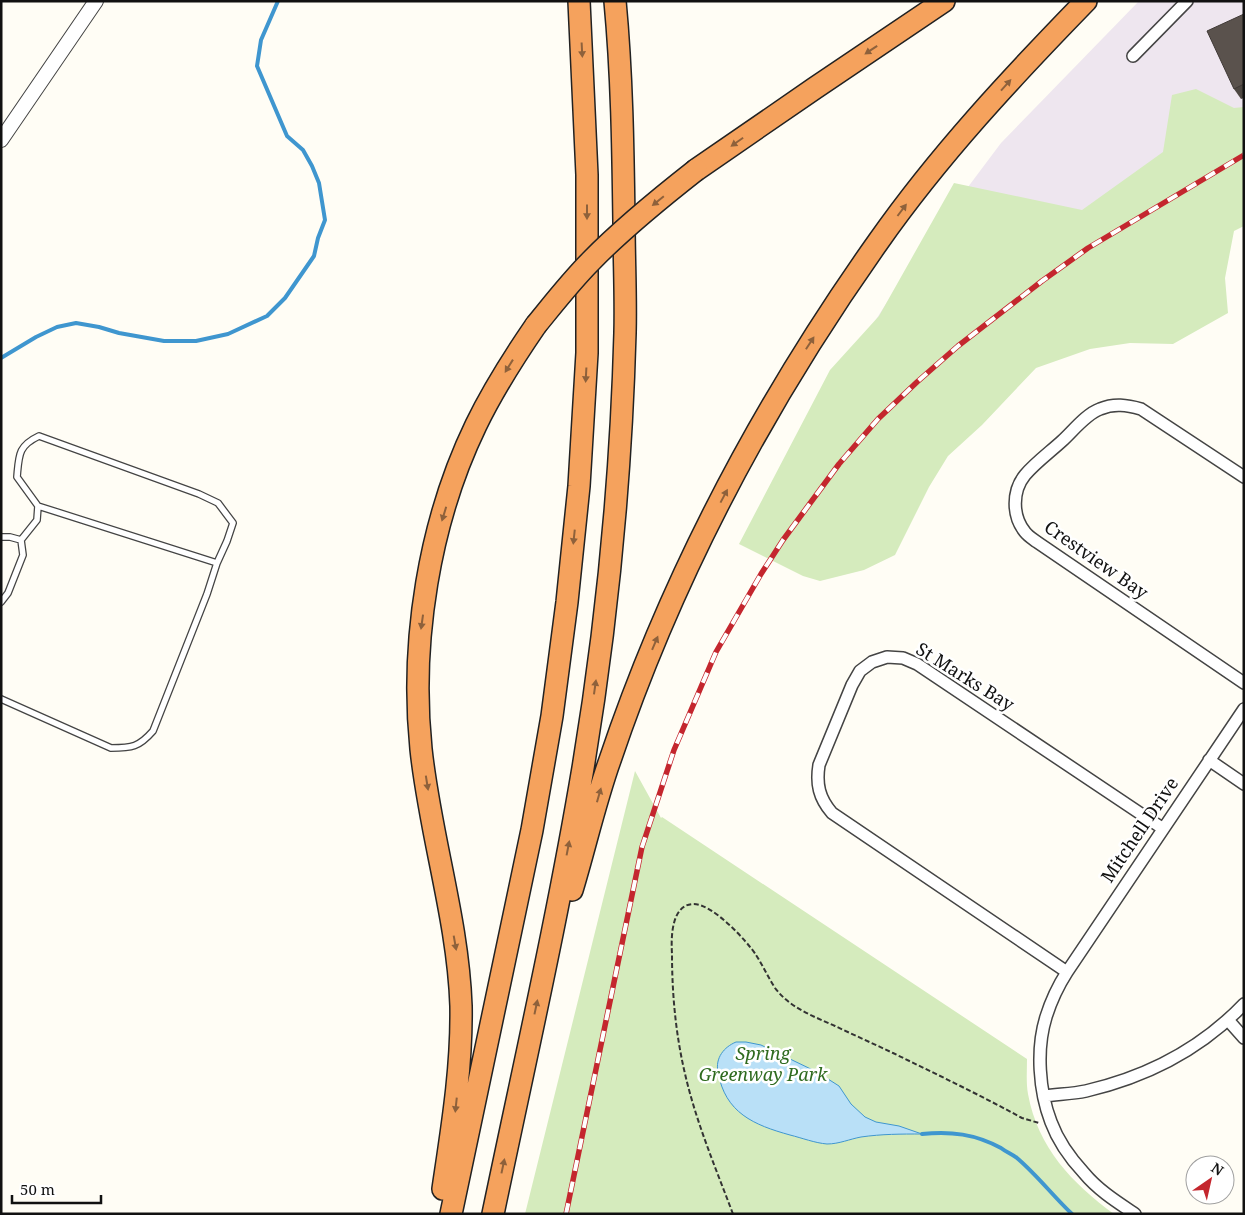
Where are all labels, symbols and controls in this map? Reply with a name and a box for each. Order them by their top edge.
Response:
one-way arrow [578,42,586,58]
one-way arrow [864,45,877,55]
one-way arrow [1000,80,1012,92]
one-way arrow [730,137,743,147]
one-way arrow [651,195,664,206]
one-way arrow [583,204,591,220]
one-way arrow [897,204,908,217]
one-way arrow [805,337,815,350]
one-way arrow [504,359,514,372]
one-way arrow [581,367,589,383]
one-way arrow [719,489,728,503]
one-way arrow [439,506,447,521]
street label: Crestview Bay [1040,515,1154,604]
one-way arrow [570,529,578,545]
one-way arrow [418,614,426,630]
one-way arrow [651,636,659,650]
street label: St Marks Bay [912,636,1020,716]
one-way arrow [591,679,599,695]
street label: Mitchell Drive [1095,772,1183,887]
one-way arrow [423,776,431,792]
one-way arrow [596,788,604,803]
one-way arrow [564,839,572,855]
one-way arrow [451,936,459,952]
one-way arrow [532,999,540,1015]
park label: Spring Greenway Park [699,1041,828,1086]
one-way arrow [451,1098,459,1114]
north arrow [1185,1155,1235,1205]
one-way arrow [499,1158,507,1174]
text: N [1208,1158,1227,1180]
scale bar [12,1172,101,1204]
text: 50 m [20,1179,55,1199]

